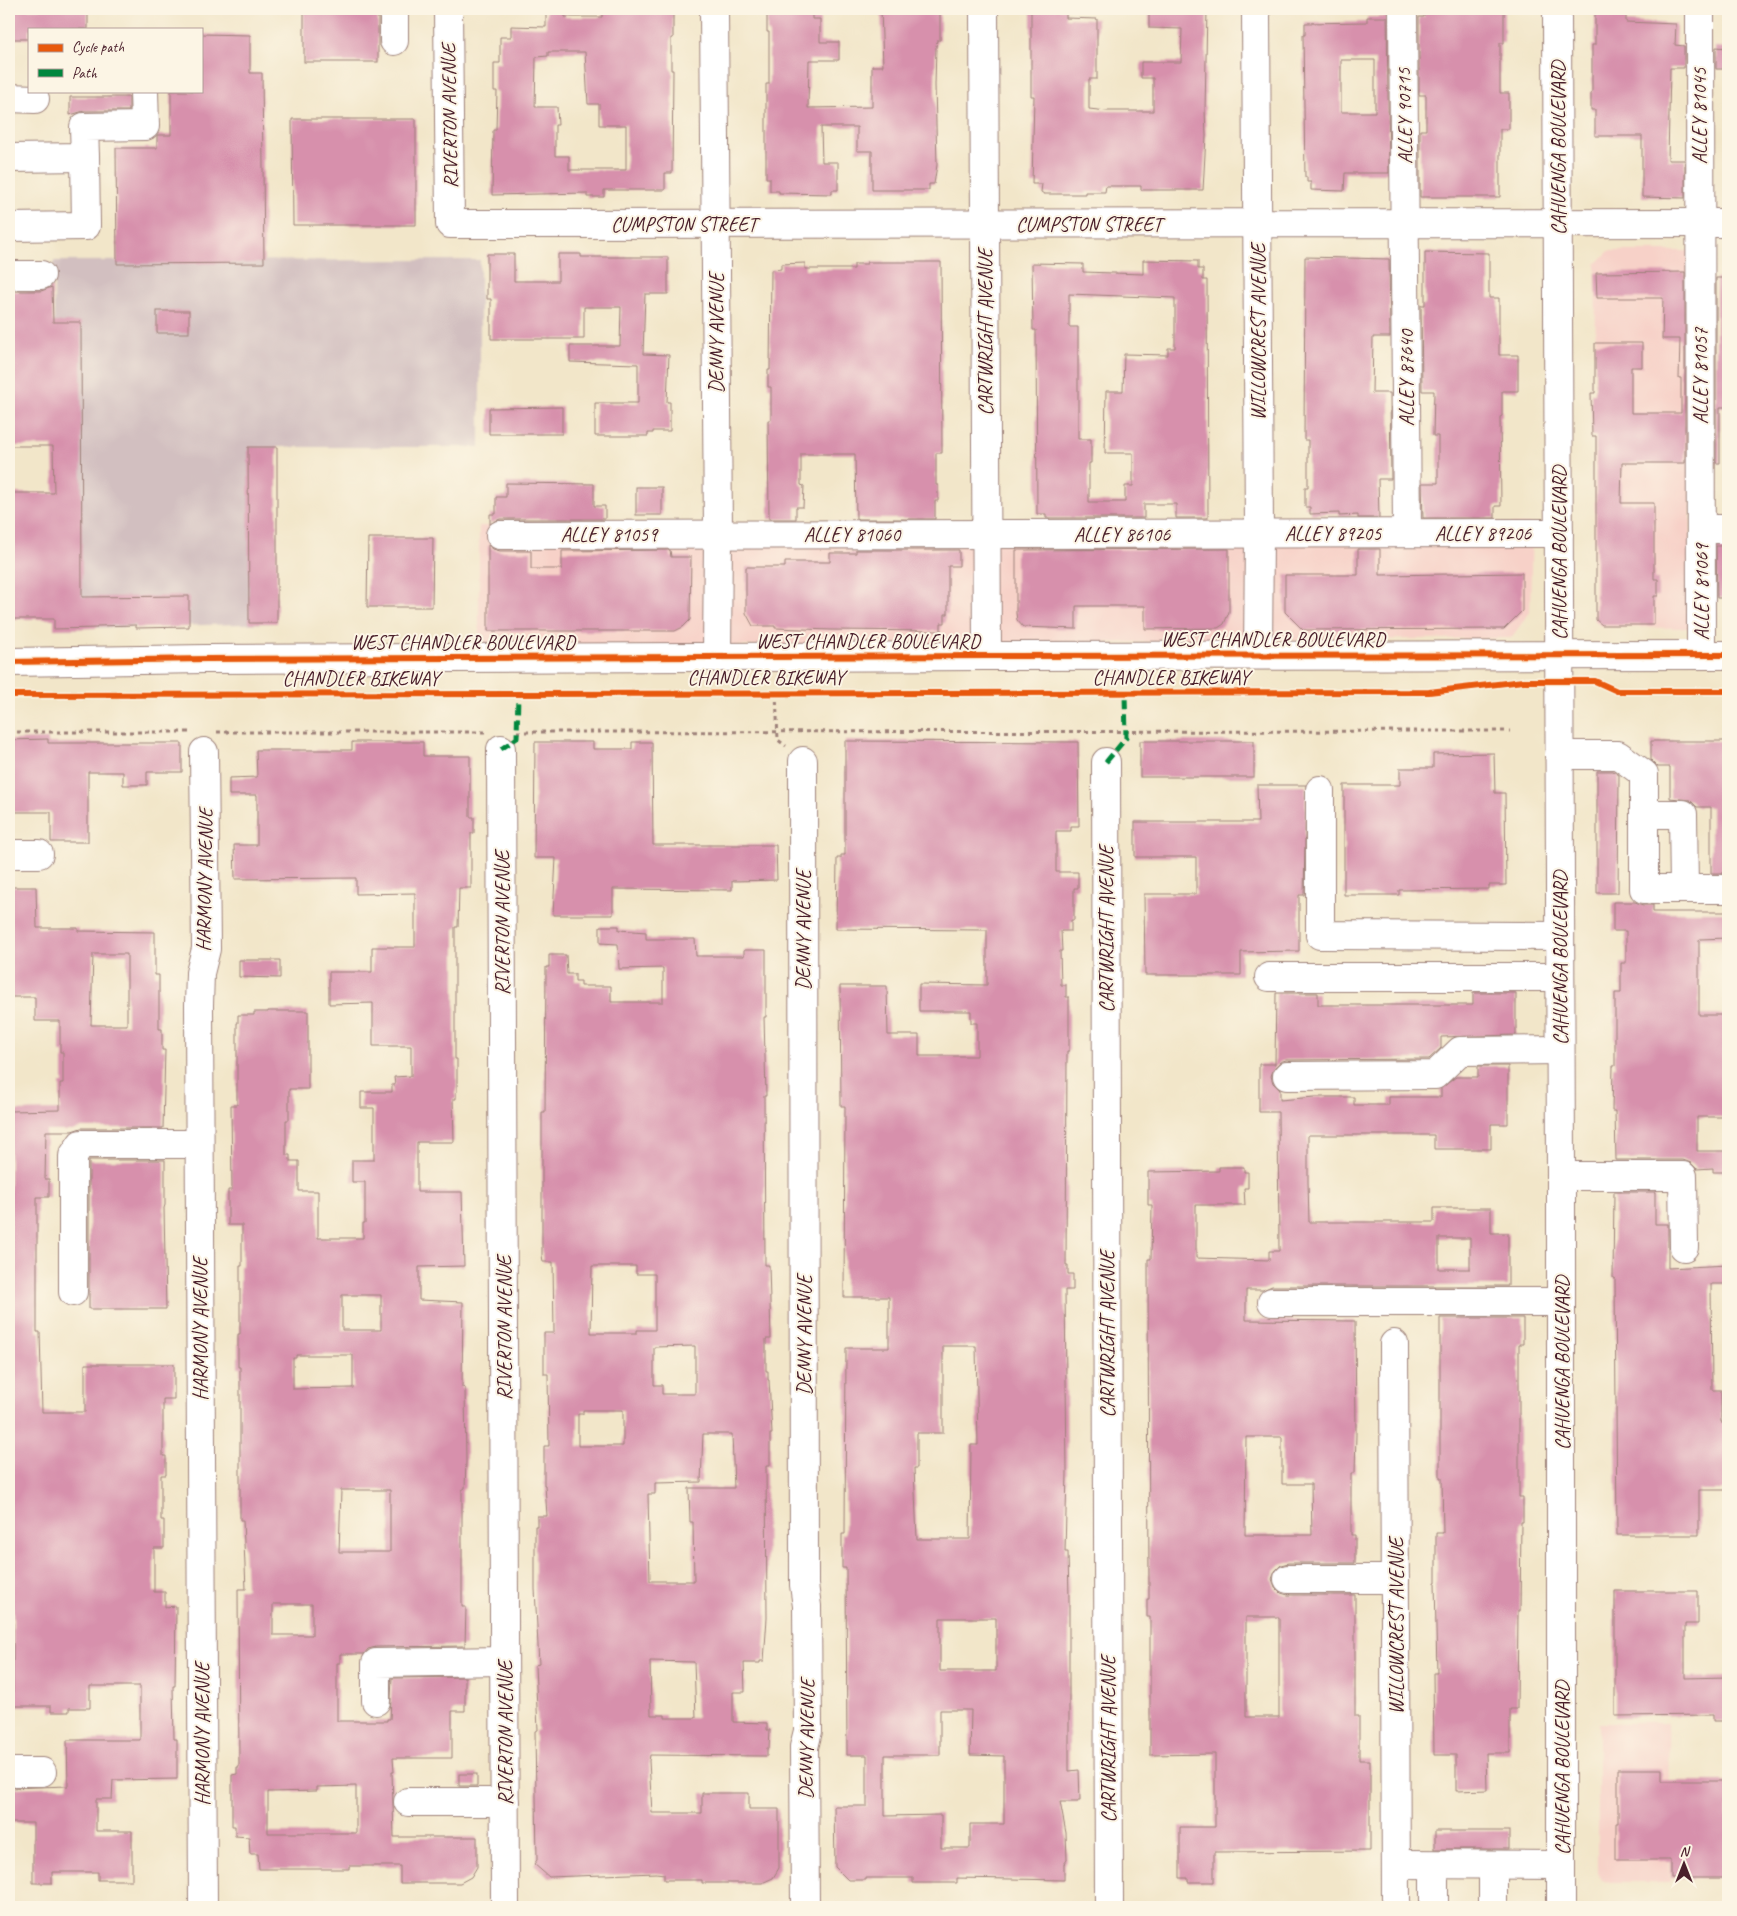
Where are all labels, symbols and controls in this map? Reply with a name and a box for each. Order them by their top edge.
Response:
legend [28,28,202,92]
text: Cycle path [72,38,124,57]
street label: RIVERTON AVENUE [436,41,463,189]
street label: CAHUENGA BOULEVARD [1546,59,1571,235]
text: Path [72,64,98,83]
street label: ALLEY 90715 [1391,67,1418,164]
street label: ALLEY 81045 [1687,67,1712,164]
street label: CUMPSTON STREET [611,212,761,237]
street label: CUMPSTON STREET [1016,212,1166,237]
street label: WILLOWCREST AVENUE [1246,241,1271,420]
street label: CARTWRIGHT AVENUE [973,246,998,415]
street label: DENNY AVENUE [704,270,729,393]
street label: ALLEY 81057 [1688,327,1713,424]
street label: ALLEY 87640 [1394,328,1419,426]
street label: CAHUENGA BOULEVARD [1547,464,1572,640]
street label: ALLEY 89205 [1285,521,1382,546]
street label: ALLEY 89206 [1435,521,1532,546]
street label: ALLEY 81059 [561,522,659,547]
street label: ALLEY 81060 [804,522,902,547]
street label: ALLEY 86106 [1074,522,1171,547]
street label: ALLEY 81069 [1689,542,1714,640]
street label: WEST CHANDLER BOULEVARD [1161,627,1386,652]
street label: WEST CHANDLER BOULEVARD [756,629,981,654]
street label: WEST CHANDLER BOULEVARD [351,630,576,655]
street label: CHANDLER BIKEWAY [688,665,848,690]
street label: CHANDLER BIKEWAY [1093,665,1253,690]
street label: CHANDLER BIKEWAY [283,666,443,691]
street label: HARMONY AVENUE [191,805,218,952]
street label: CARTWRIGHT AVENUE [1094,843,1119,1012]
street label: RIVERTON AVENUE [490,848,515,995]
street label: DENNY AVENUE [791,867,816,990]
street label: CAHUENGA BOULEVARD [1548,869,1573,1045]
street label: CARTWRIGHT AVENUE [1095,1248,1120,1417]
street label: RIVERTON AVENUE [492,1253,517,1400]
street label: HARMONY AVENUE [188,1254,213,1401]
street label: DENNY AVENUE [792,1272,817,1395]
street label: CAHUENGA BOULEVARD [1550,1274,1575,1450]
street label: WILLOWCREST AVENUE [1384,1535,1409,1714]
street label: CARTWRIGHT AVENUE [1096,1653,1121,1822]
street label: RIVERTON AVENUE [493,1658,518,1805]
street label: HARMONY AVENUE [190,1659,215,1806]
street label: DENNY AVENUE [793,1676,820,1799]
street label: CAHUENGA BOULEVARD [1550,1679,1575,1855]
north arrow [1660,1838,1710,1888]
text: N [1680,1843,1691,1860]

